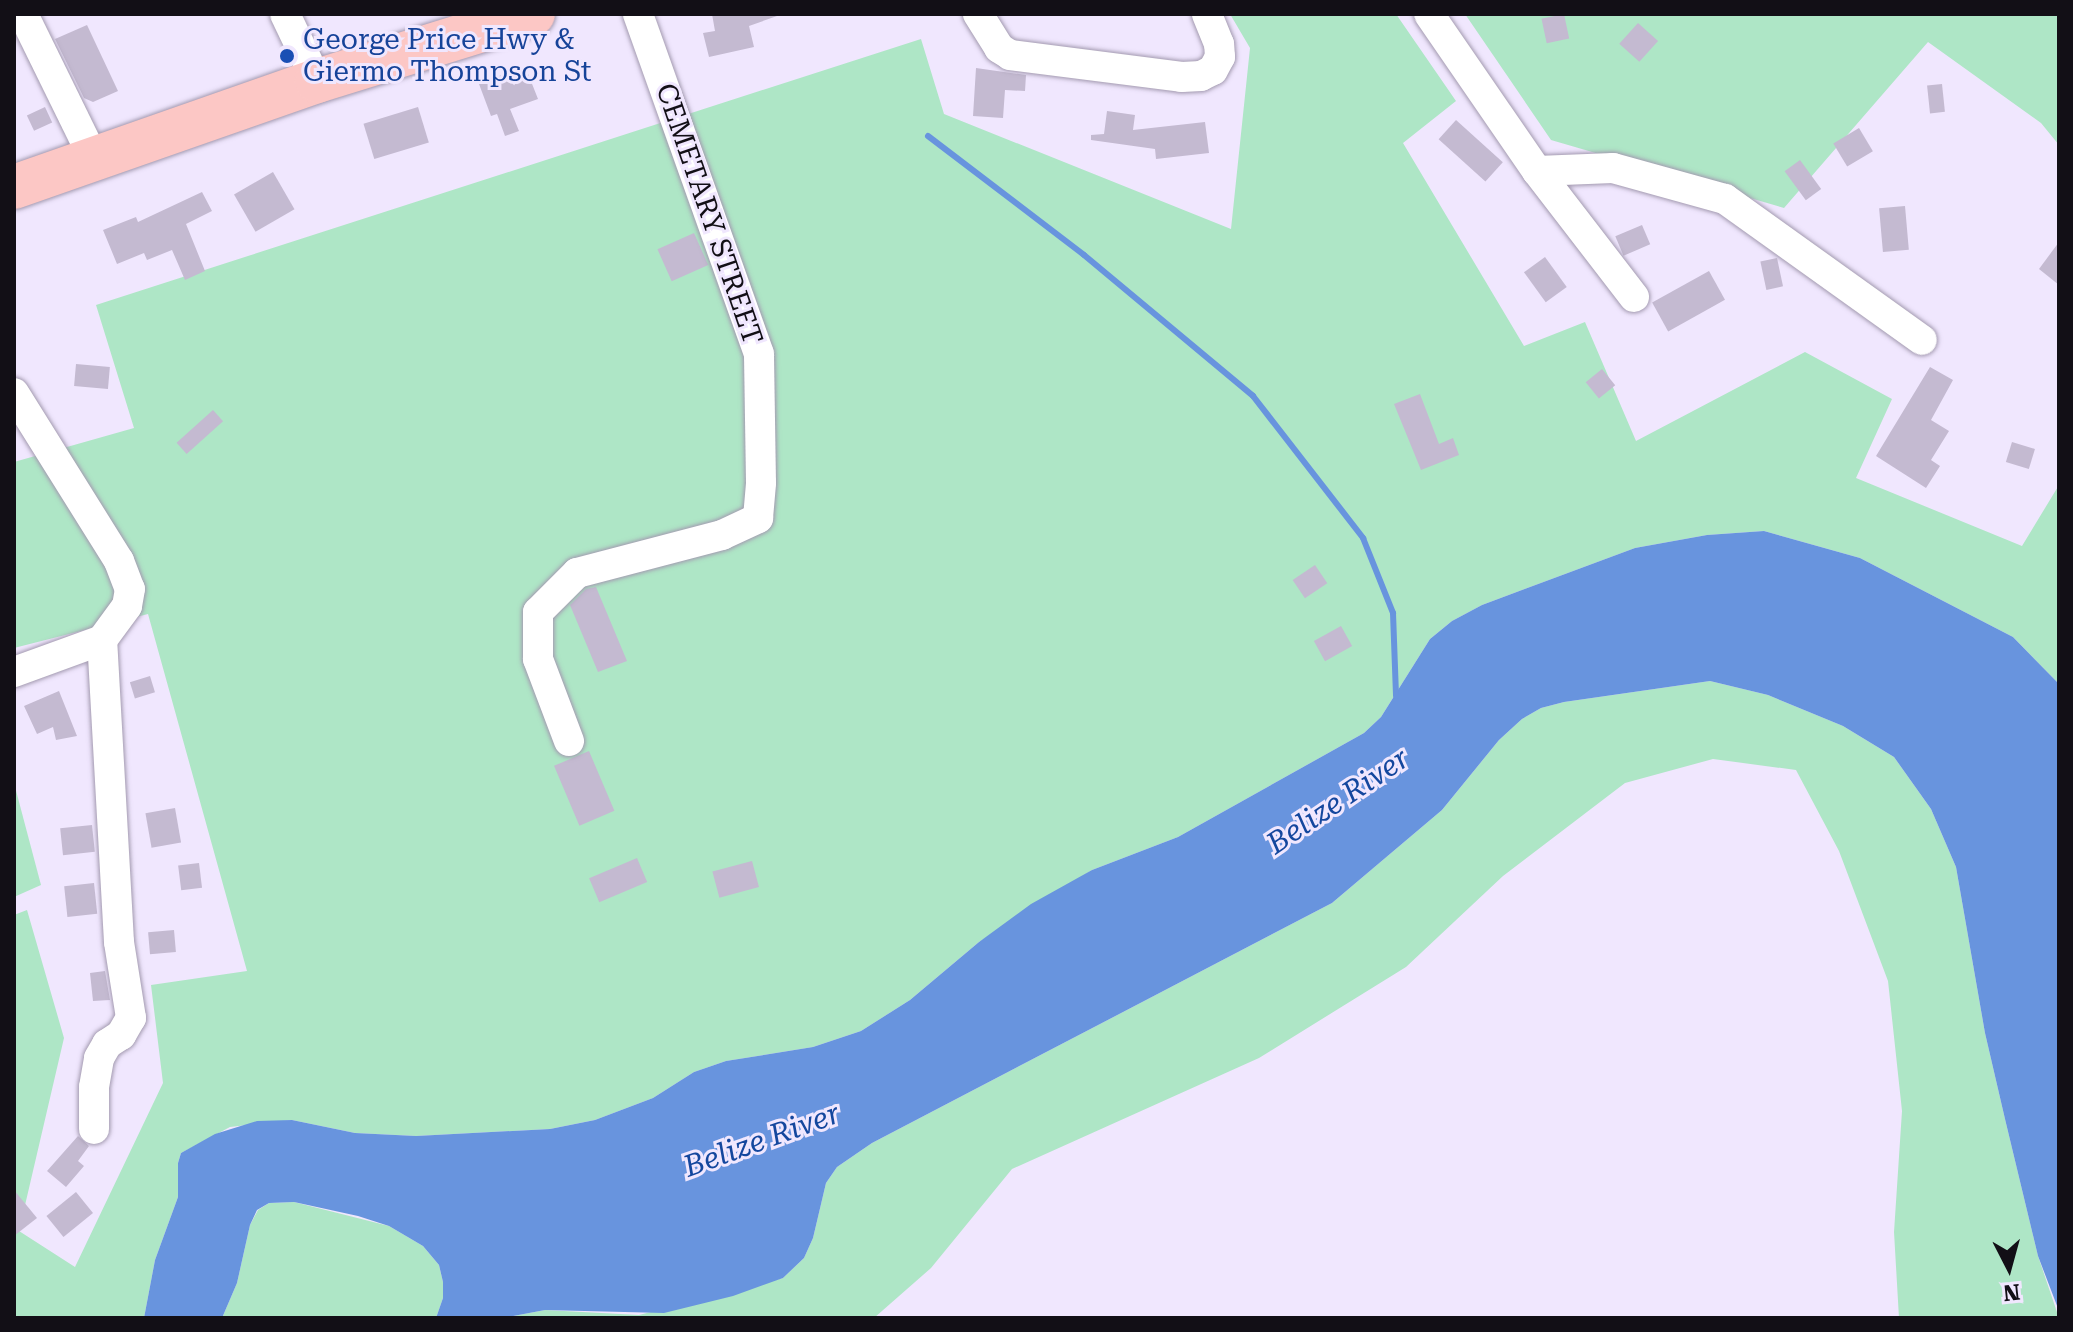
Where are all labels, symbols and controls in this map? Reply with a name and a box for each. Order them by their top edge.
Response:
place label: George Price Hwy & Giermo Thompson St [303,23,591,89]
marker: George Price Hwy & Giermo Thompson St [278,47,296,65]
street label: CEMETARY STREET [649,79,769,349]
water label: Belize River [1260,740,1416,862]
water label: Belize River [679,1095,845,1185]
north arrow [1969,1228,2049,1308]
text: N [2002,1279,2021,1306]

